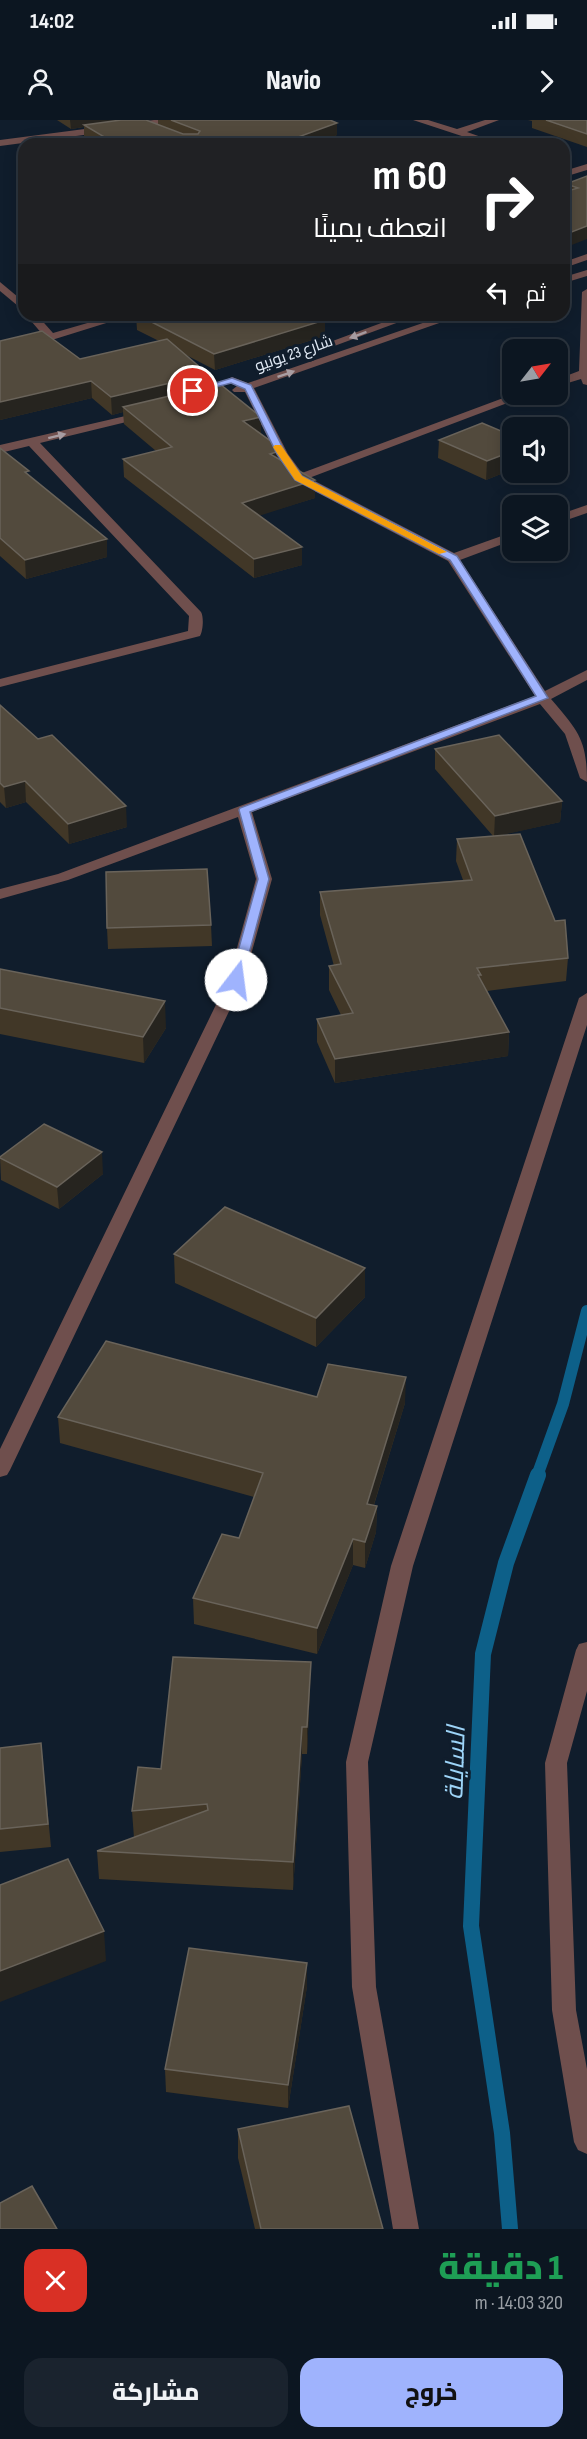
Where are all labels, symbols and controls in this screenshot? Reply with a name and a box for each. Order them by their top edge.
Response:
text: 14:02 [30,8,74,35]
icon: person [24,65,57,98]
text: Navio [266,65,321,97]
icon: forward [530,65,563,98]
text: 60 m [373,151,447,202]
icon: right [468,162,546,240]
text: انعطف يمينًا [313,213,447,245]
icon: left [481,276,514,309]
text: ثم [526,281,546,308]
one-way arrow [349,330,367,340]
street label: شارع 23 يونيو [253,332,336,377]
north arrow [502,339,568,405]
map controls [502,339,568,561]
pin [167,365,218,416]
one-way arrow [277,369,295,378]
icon: arrive [176,374,209,407]
button: sound [502,417,568,483]
one-way arrow [48,430,66,440]
button: layers [502,495,568,561]
position arrow [204,948,268,1012]
water label: السايلة [439,1722,473,1801]
text: 1 دقيقة [438,2247,563,2290]
button: close [24,2249,87,2312]
text: 320 m · 14:03 [475,2291,563,2315]
button: مشاركة [24,2358,288,2427]
button: خروج [300,2358,563,2427]

